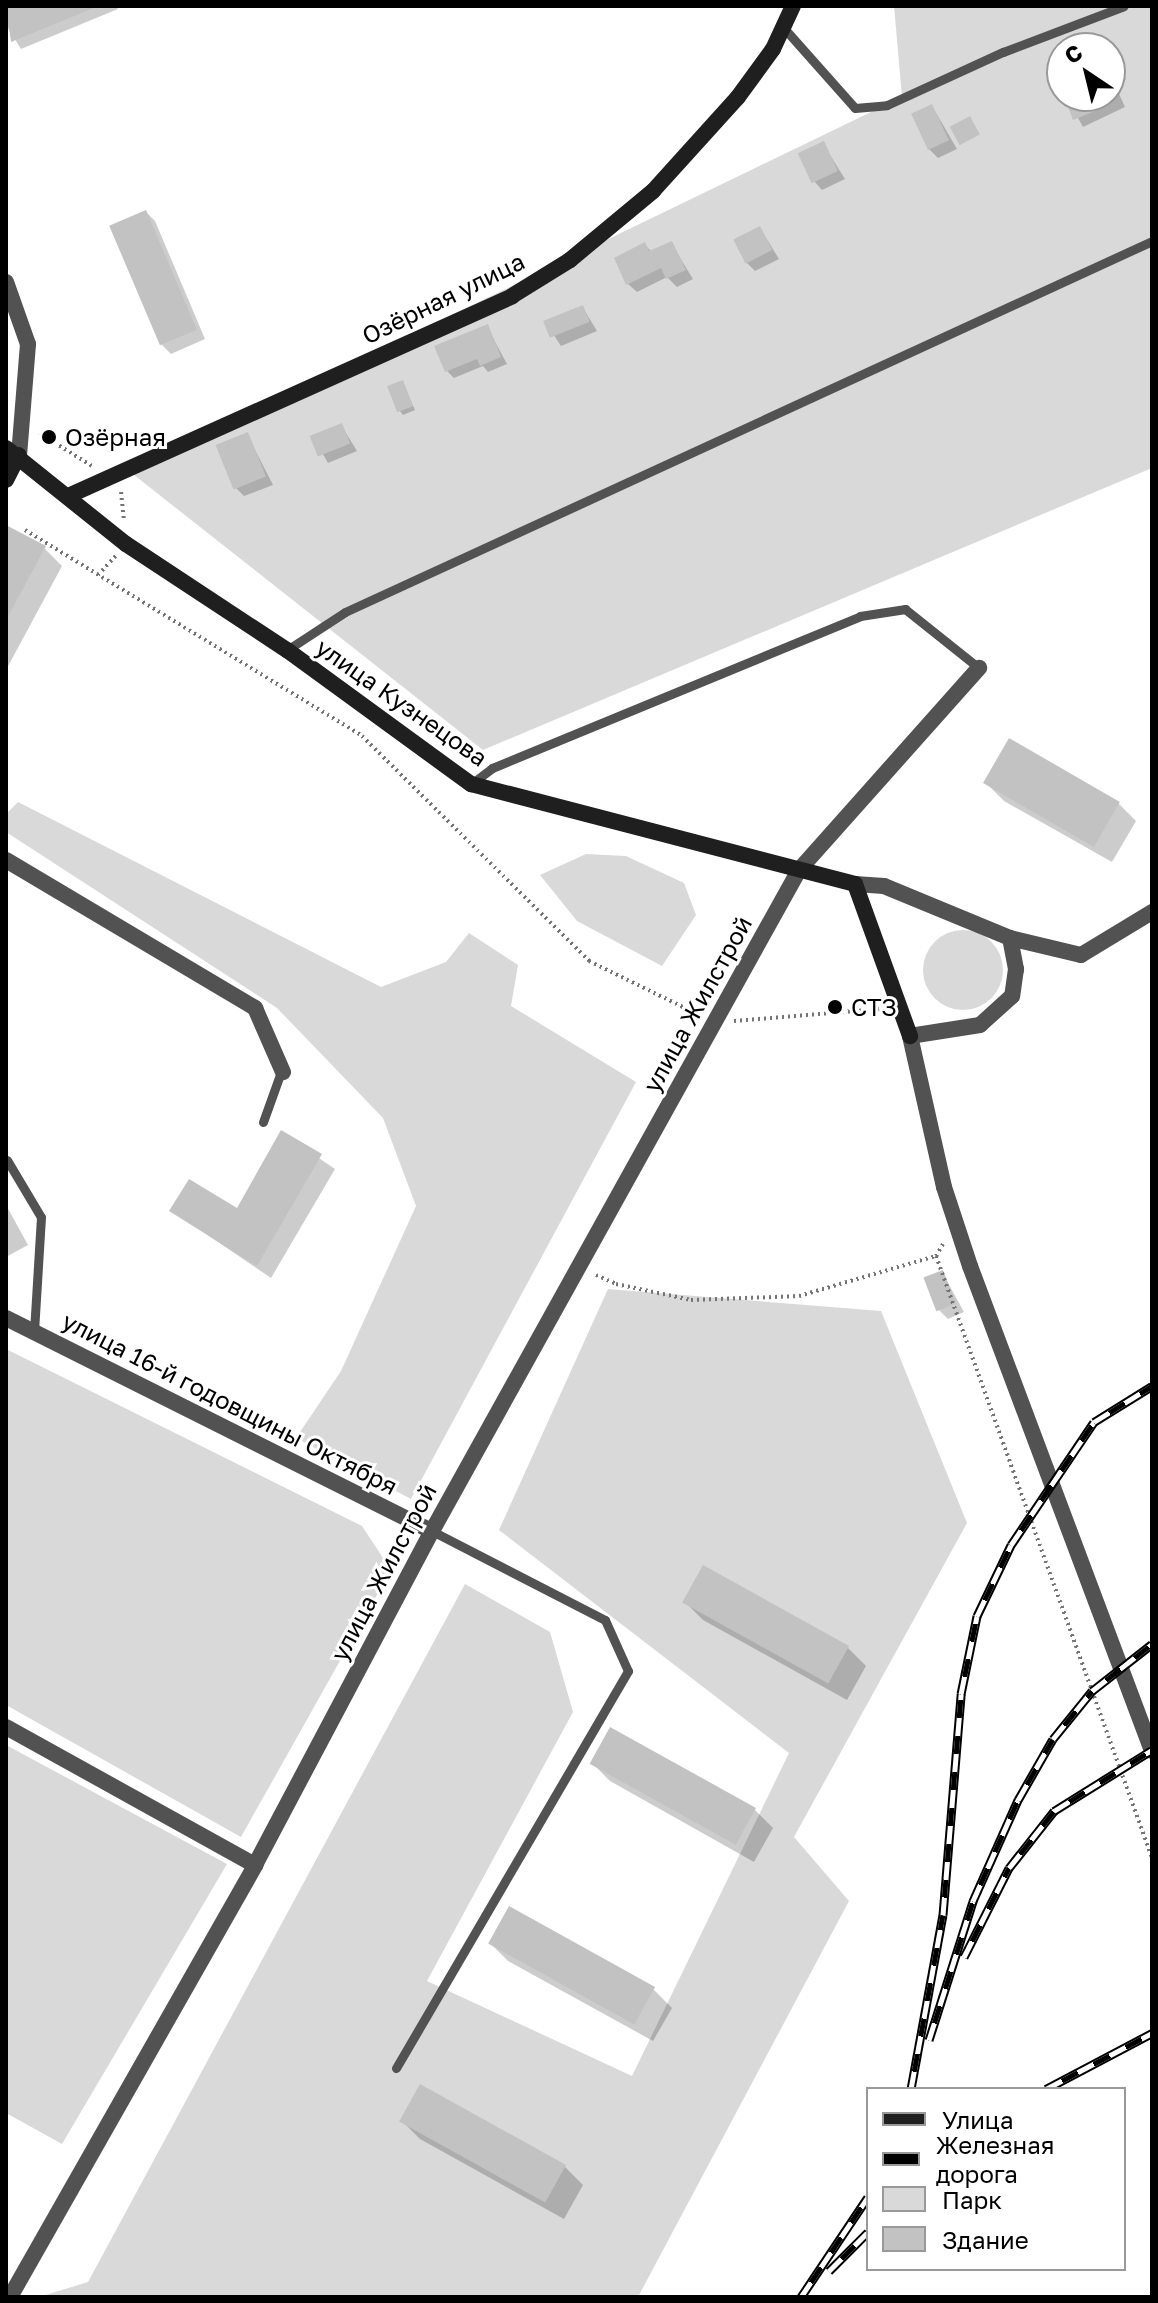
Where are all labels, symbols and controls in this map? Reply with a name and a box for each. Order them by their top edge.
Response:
north arrow [1046,32,1126,112]
text: С [1059,38,1087,69]
street label: Озёрная улица [357,246,529,350]
place label: Озёрная [65,423,166,451]
marker: Озёрная [40,428,58,446]
street label: улица Кузнецова [311,632,493,772]
street label: улица Жилстрой [637,911,757,1097]
place label: СТЗ [851,993,897,1021]
marker: СТЗ [826,998,844,1016]
street label: улица 16-й годовщины Октября [58,1306,402,1500]
street label: улица Жилстрой [324,1478,442,1666]
legend [866,2087,1126,2271]
text: Улица [942,2105,1014,2134]
text: Железная дорога [936,2130,1054,2188]
text: Парк [942,2185,1002,2214]
text: Здание [942,2225,1029,2254]

